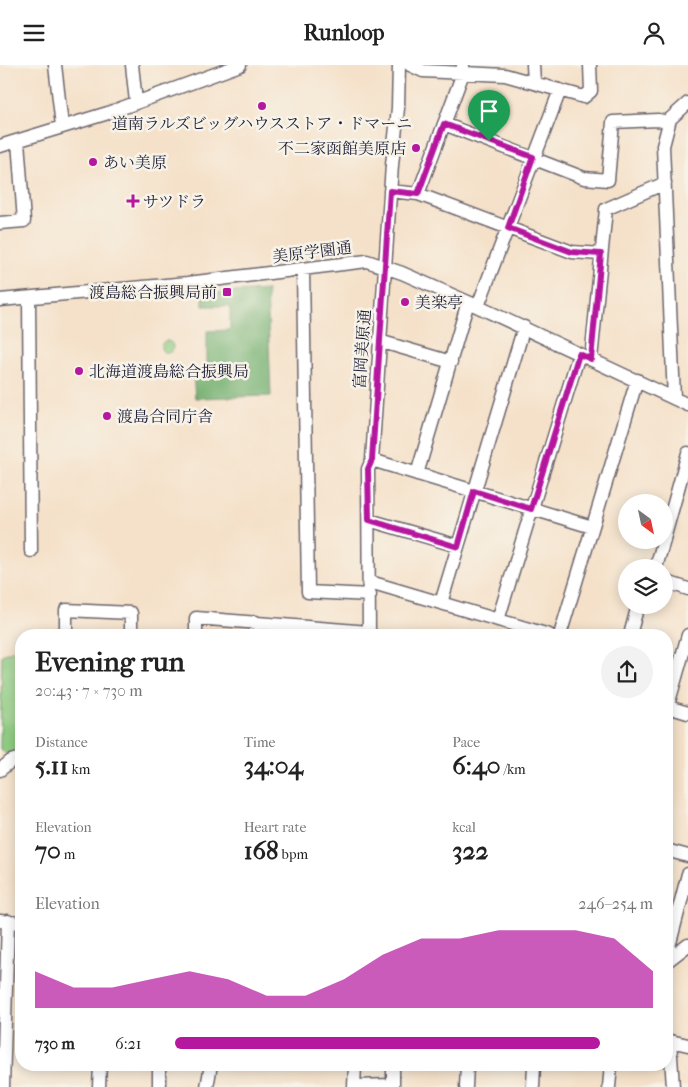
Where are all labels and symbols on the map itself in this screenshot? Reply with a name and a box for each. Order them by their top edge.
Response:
pin [468,90,510,141]
marker: 道南ラルズビッグハウスストア・ドマーニ [256,100,268,112]
place label: 道南ラルズビッグハウスストア・ドマーニ [112,114,412,133]
place label: 不二家函館美原店 [278,139,406,158]
marker: 不二家函館美原店 [410,142,422,154]
place label: あい美原 [103,153,167,172]
marker: あい美原 [87,156,99,168]
place label: サツドラ [143,192,206,211]
marker: サツドラ [127,195,139,207]
street label: 美原学園通 [271,238,353,266]
place label: 渡島総合振興局前 [89,283,217,302]
marker: 渡島総合振興局前 [221,286,233,298]
place label: 美楽亭 [415,293,463,312]
marker: 美楽亭 [399,296,411,308]
street label: 富岡美原通 [350,308,374,390]
place label: 北海道渡島総合振興局 [89,362,249,381]
marker: 北海道渡島総合振興局 [73,365,85,377]
place label: 渡島合同庁舎 [117,407,213,426]
marker: 渡島合同庁舎 [101,410,113,422]
north arrow [618,494,672,549]

